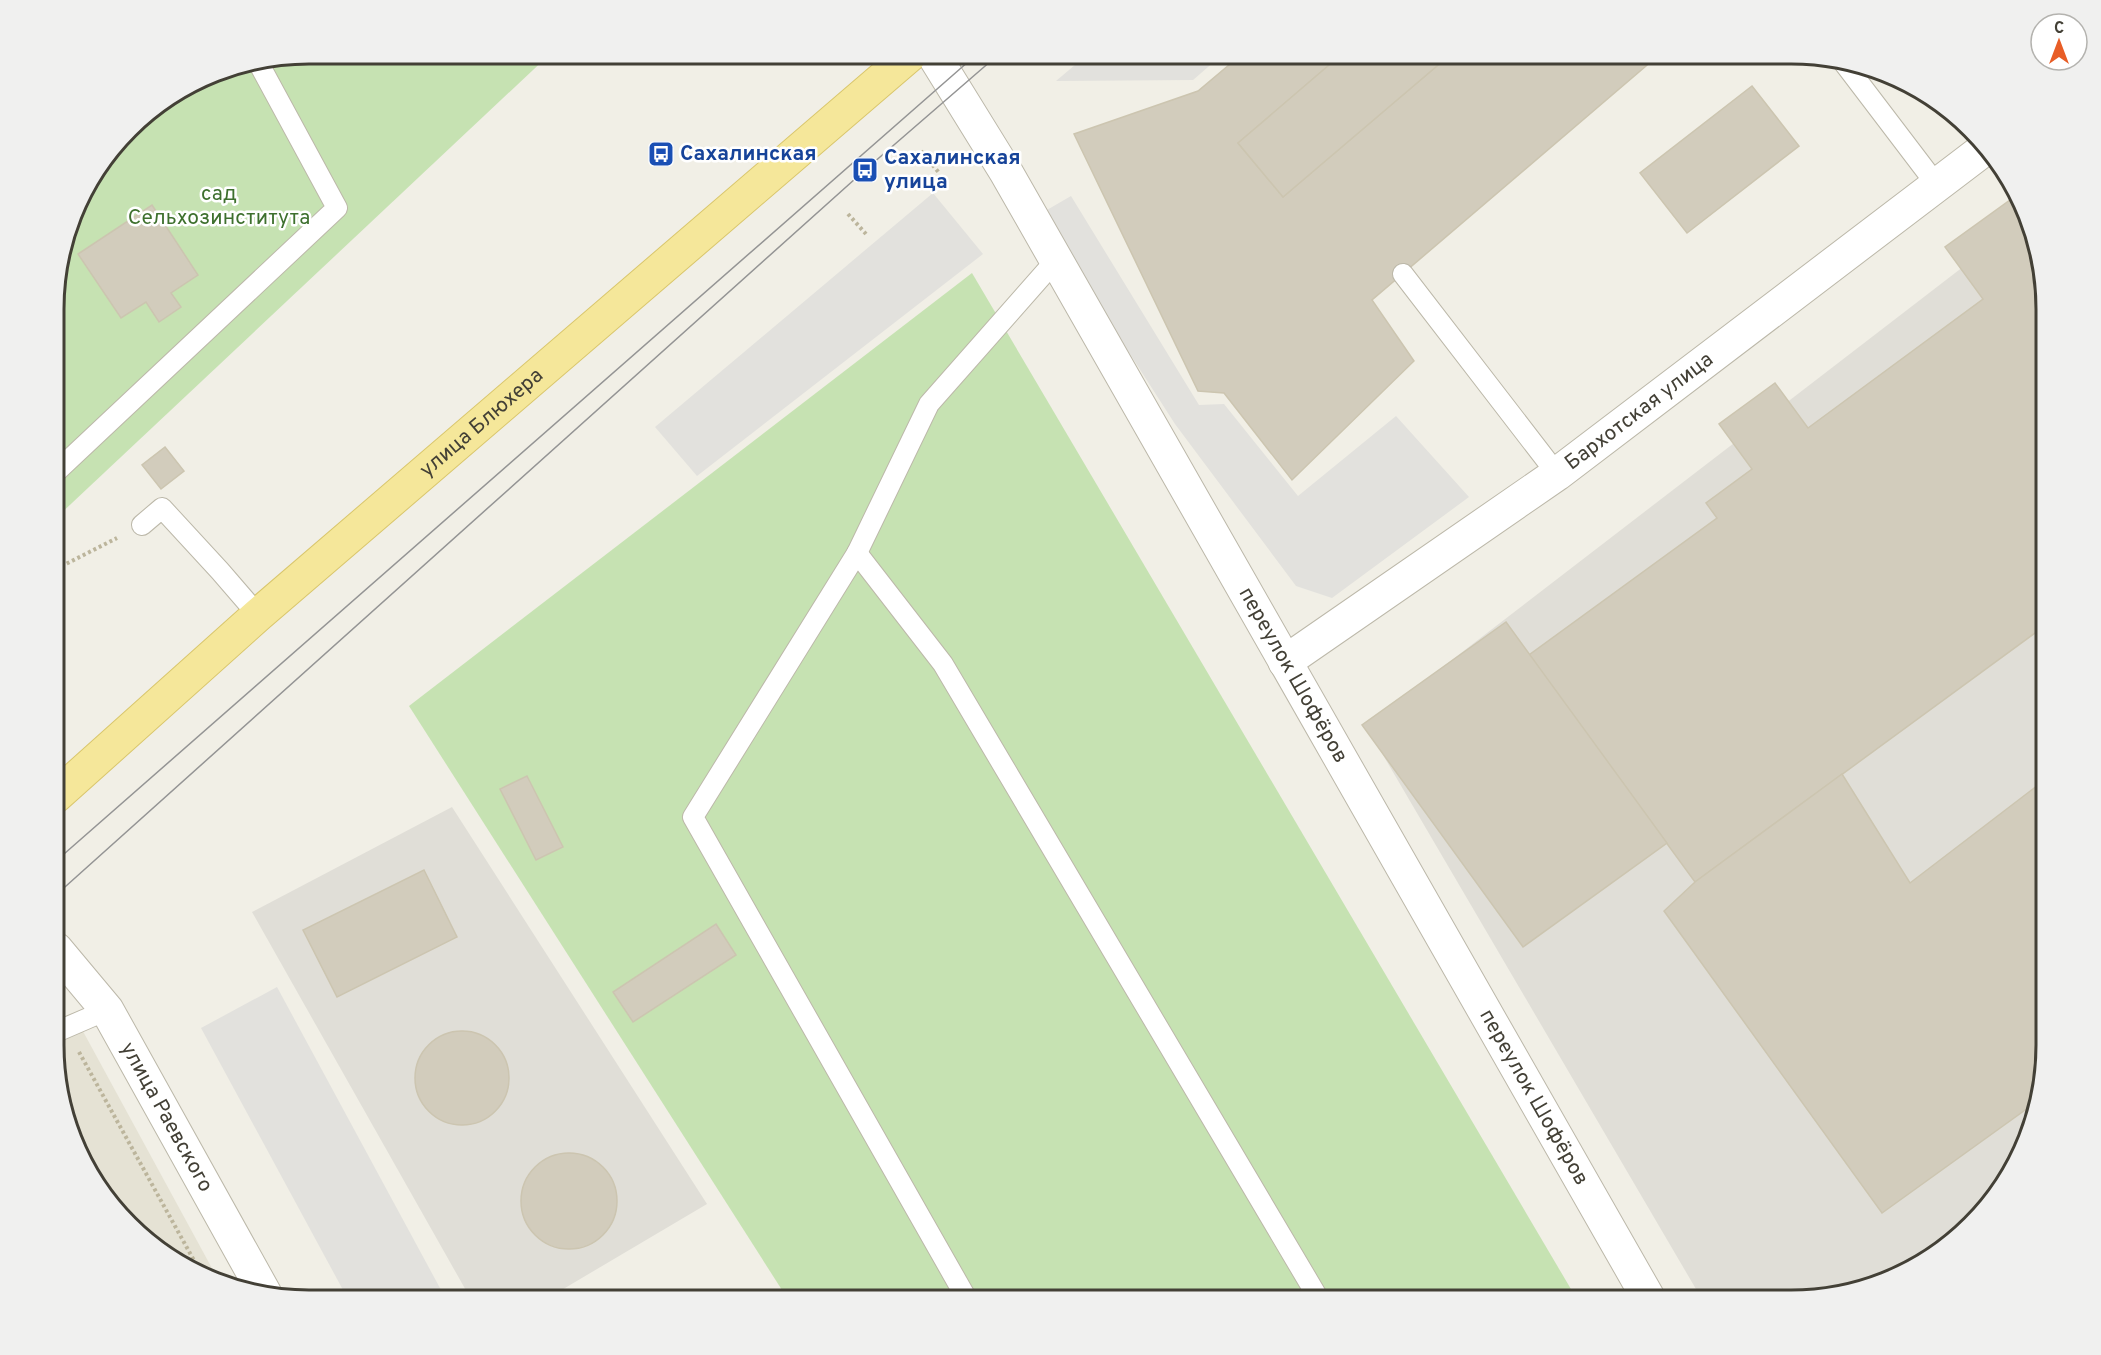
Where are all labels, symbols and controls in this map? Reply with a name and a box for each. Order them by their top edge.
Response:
north arrow [2029,12,2089,72]
text: С [2054,19,2064,39]
bus stop icon: Сахалинская [646,139,676,169]
place label: Сахалинская [680,141,817,168]
place label: Сахалинская улица [884,145,1021,196]
bus stop icon: Сахалинская улица [850,155,880,185]
park label: сад Сельхозинститута [128,181,310,232]
street label: Бархотская улица [1560,346,1719,477]
street label: улица Блюхера [414,362,549,484]
street label: переулок Шофёров [1232,582,1354,768]
street label: переулок Шофёров [1473,1004,1595,1190]
street label: улица Раевского [114,1037,219,1197]

